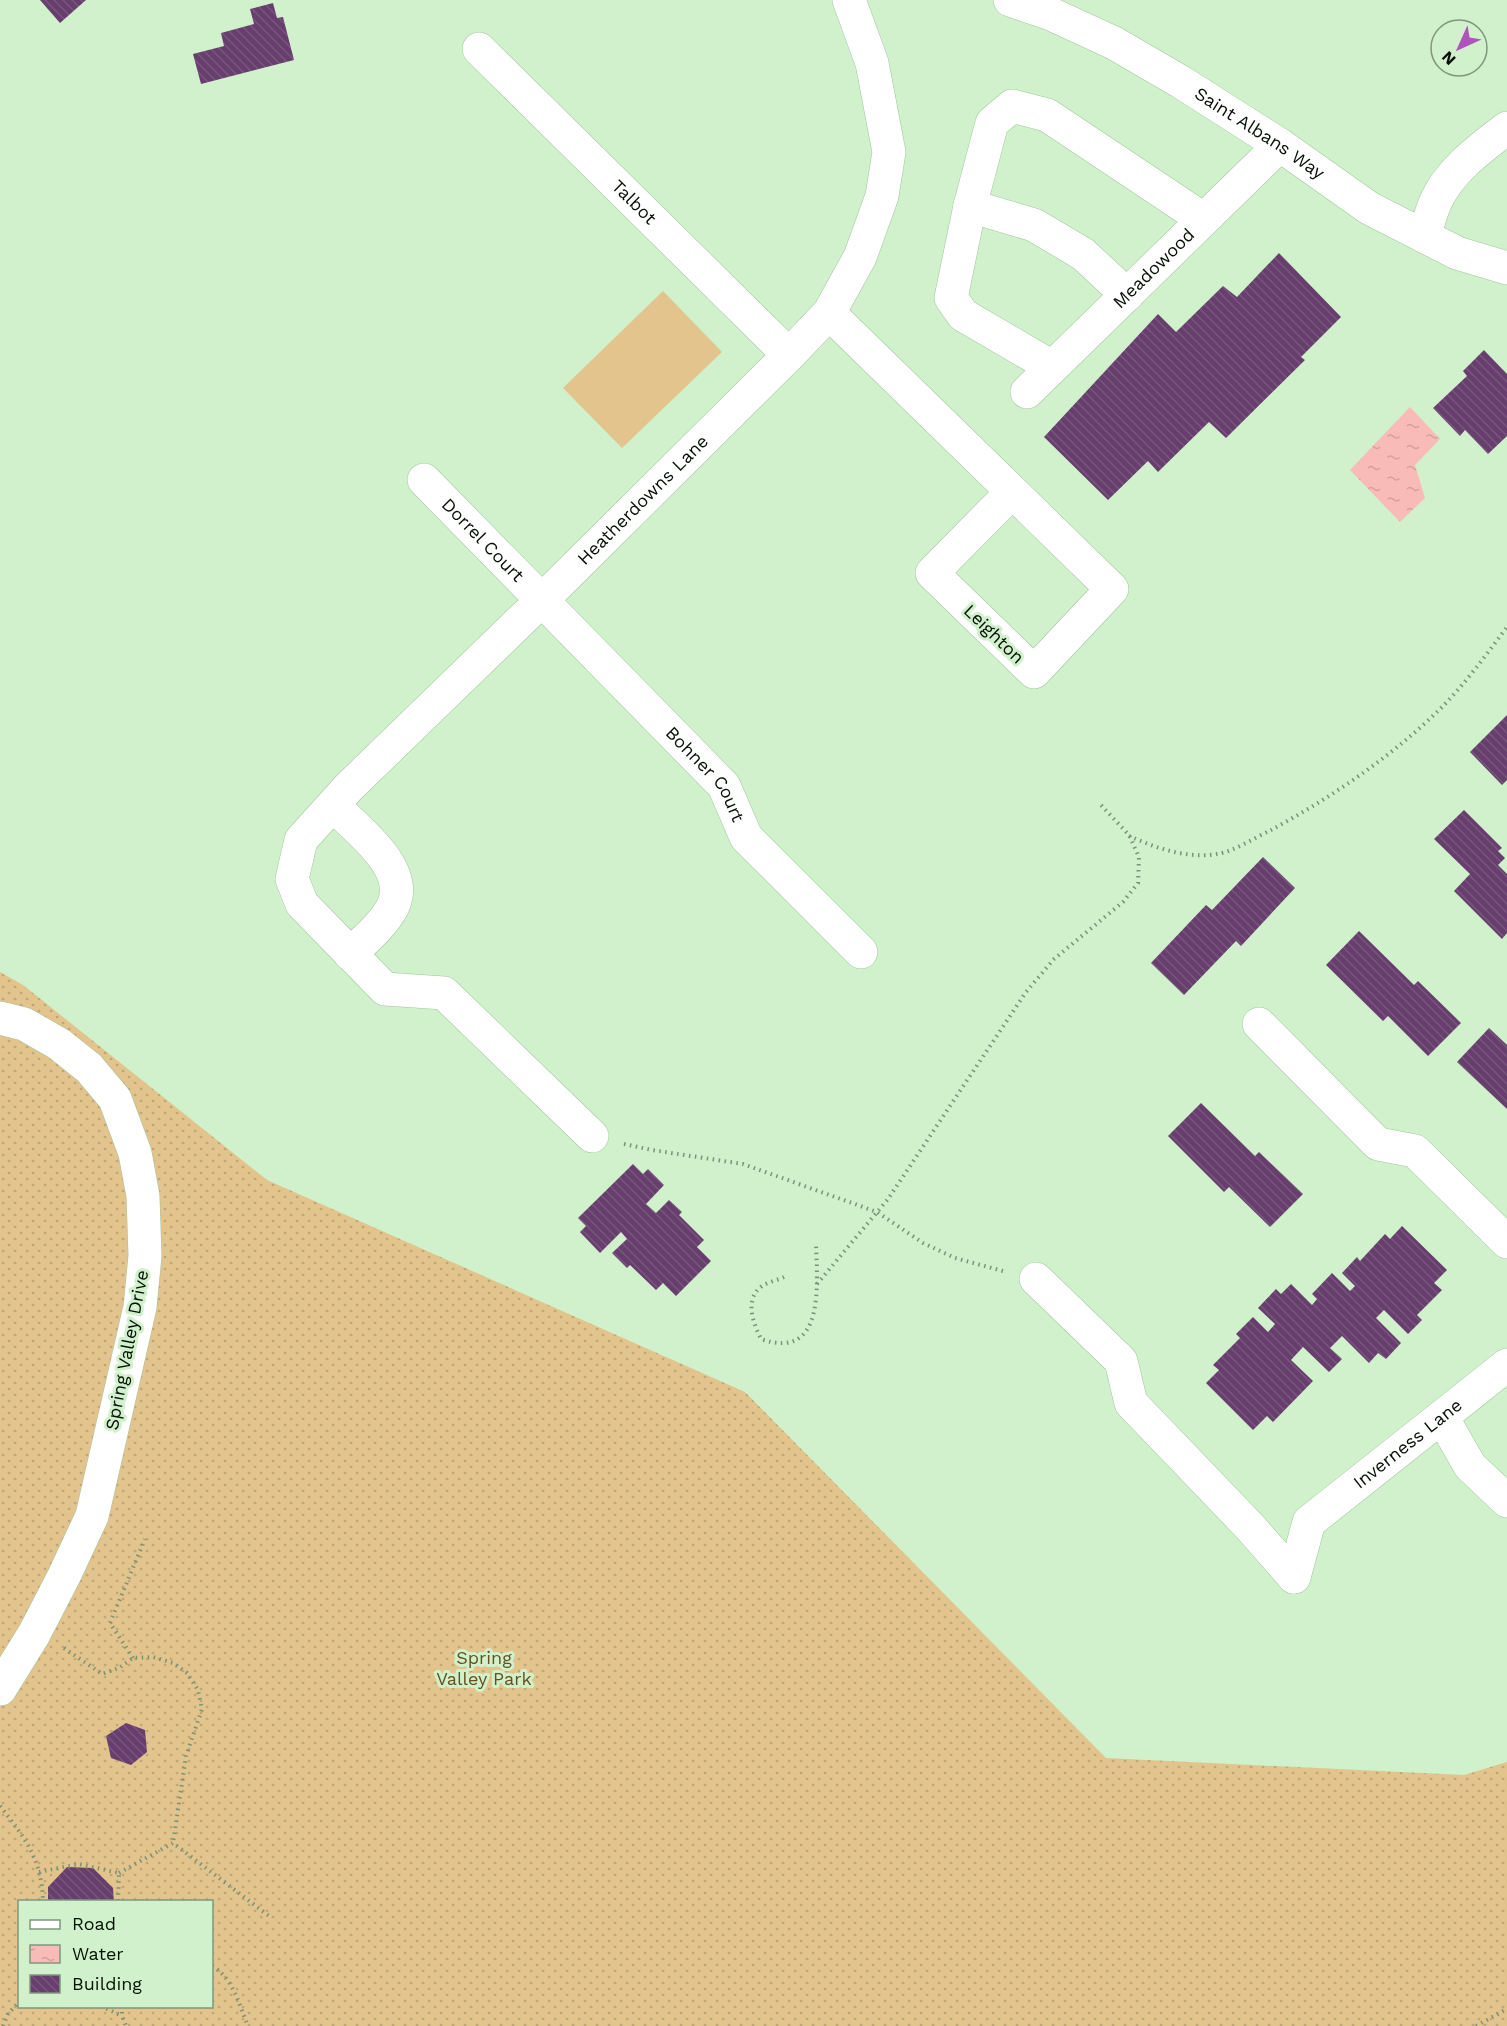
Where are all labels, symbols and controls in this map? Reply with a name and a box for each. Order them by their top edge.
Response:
north arrow [1429,18,1489,78]
text: N [1438,47,1460,69]
street label: Saint Albans Way [1191,82,1329,184]
street label: Talbot [608,175,662,229]
street label: Meadowood [1108,224,1198,312]
street label: Heatherdowns Lane [573,430,712,569]
street label: Dorrel Court [438,494,529,586]
street label: Leighton [960,600,1029,668]
street label: Bohner Court [662,722,749,825]
street label: Spring Valley Drive [101,1268,152,1432]
street label: Inverness Lane [1349,1394,1466,1493]
park label: Spring Valley Park [436,1647,532,1689]
legend [18,1900,213,2008]
text: Road [72,1913,116,1934]
text: Water [72,1943,124,1964]
text: Building [72,1973,142,1994]

